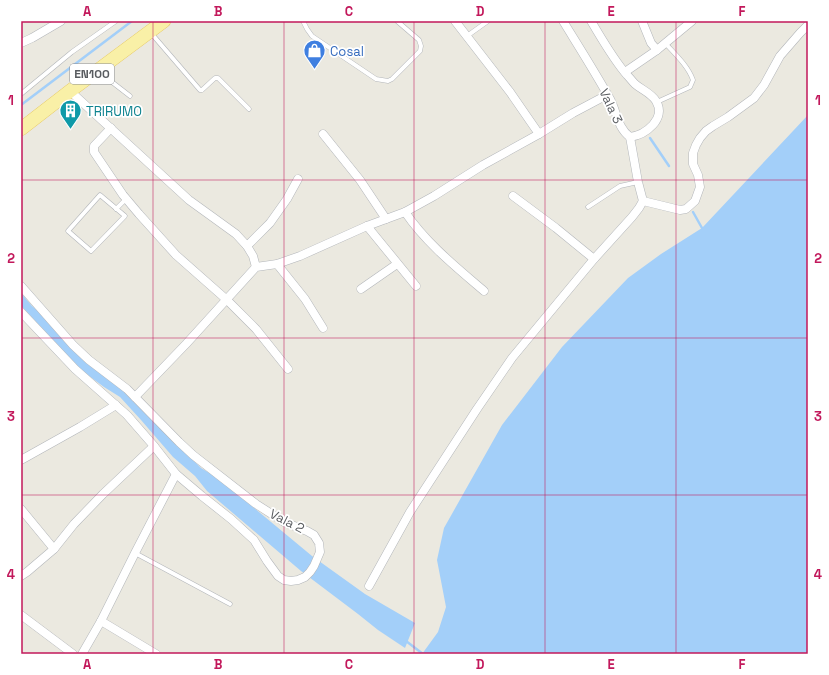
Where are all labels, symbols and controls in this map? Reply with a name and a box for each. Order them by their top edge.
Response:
text: A [83,3,92,20]
text: B [214,3,223,20]
text: C [345,3,353,20]
text: D [476,3,485,20]
text: E [607,3,615,20]
text: F [739,3,746,20]
shop icon: Cosal [302,38,328,71]
place label: Cosal [330,43,364,60]
road number: EN100 [70,64,114,84]
street label: Vala 3 [595,86,627,126]
text: 1 [8,92,14,109]
text: 1 [815,92,821,109]
building icon: TRIRUMO [58,98,84,131]
place label: TRIRUMO [86,103,142,120]
text: 2 [7,250,15,267]
text: 2 [814,250,822,267]
text: 3 [7,408,15,425]
text: 3 [814,408,822,425]
street label: Vala 2 [267,505,307,537]
text: 4 [7,566,15,583]
text: 4 [814,566,822,583]
text: A [83,656,92,673]
text: B [214,656,223,673]
text: C [345,656,353,673]
text: D [476,656,485,673]
text: E [607,656,615,673]
text: F [739,656,746,673]

